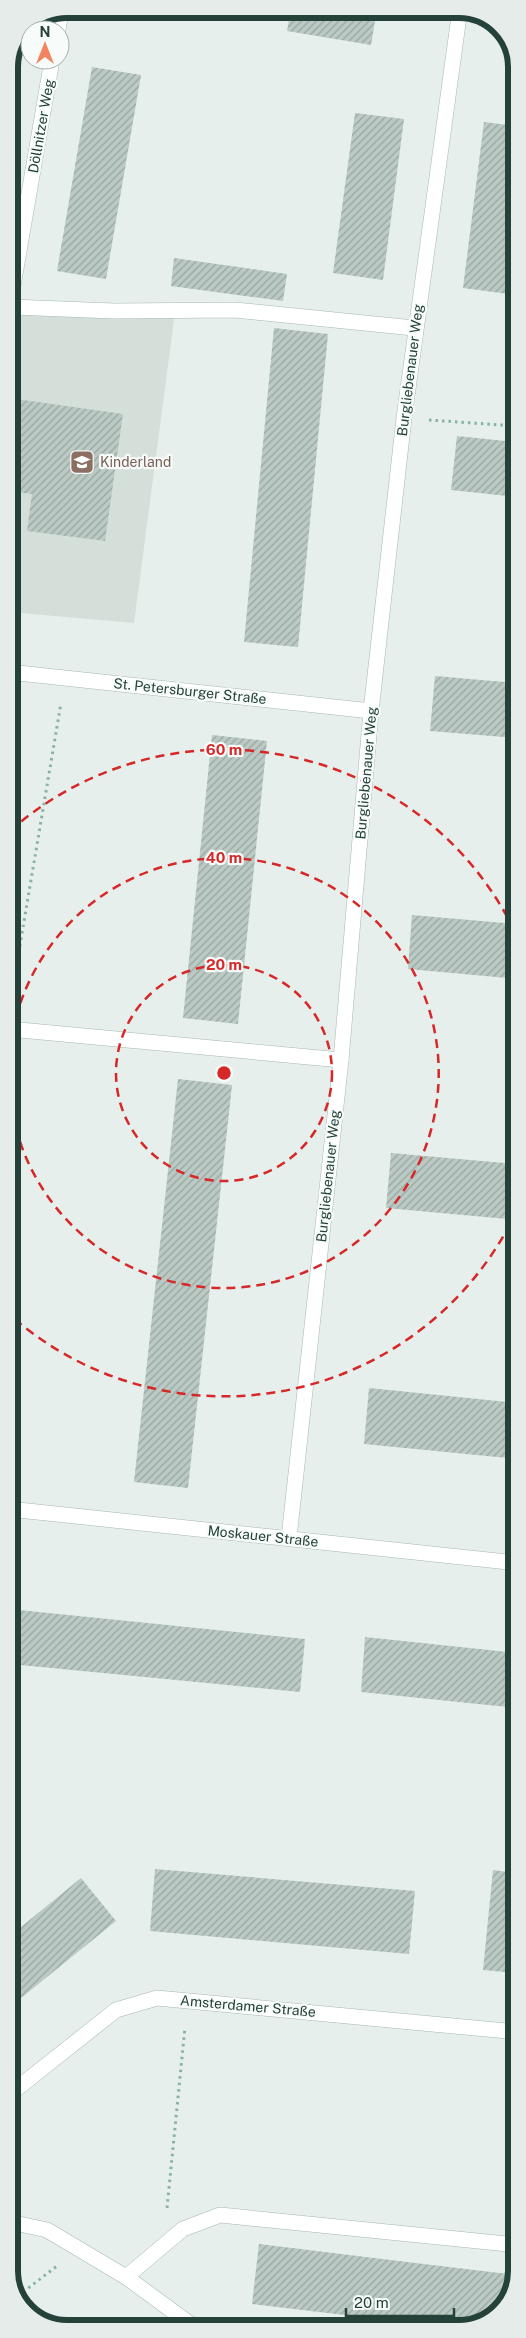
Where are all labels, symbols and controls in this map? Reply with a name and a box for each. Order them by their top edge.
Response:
north arrow [20,20,70,70]
text: N [40,24,50,40]
street label: Döllnitzer Weg [25,77,57,174]
street label: Burgliebenauer Weg [394,303,426,437]
school or university icon: Kinderland [69,449,95,475]
place label: Kinderland [100,454,171,470]
street label: St. Petersburger Straße [113,675,267,707]
street label: Burgliebenauer Weg [352,706,380,840]
text: 60 m [206,741,242,758]
text: 40 m [206,849,242,866]
text: 20 m [206,956,242,973]
centre of rings [215,1064,233,1082]
street label: Burgliebenauer Weg [313,1109,343,1243]
street label: Moskauer Straße [207,1522,319,1550]
street label: Amsterdamer Straße [179,1992,317,2020]
scale bar [346,2286,454,2318]
text: 20 m [354,2294,389,2311]

